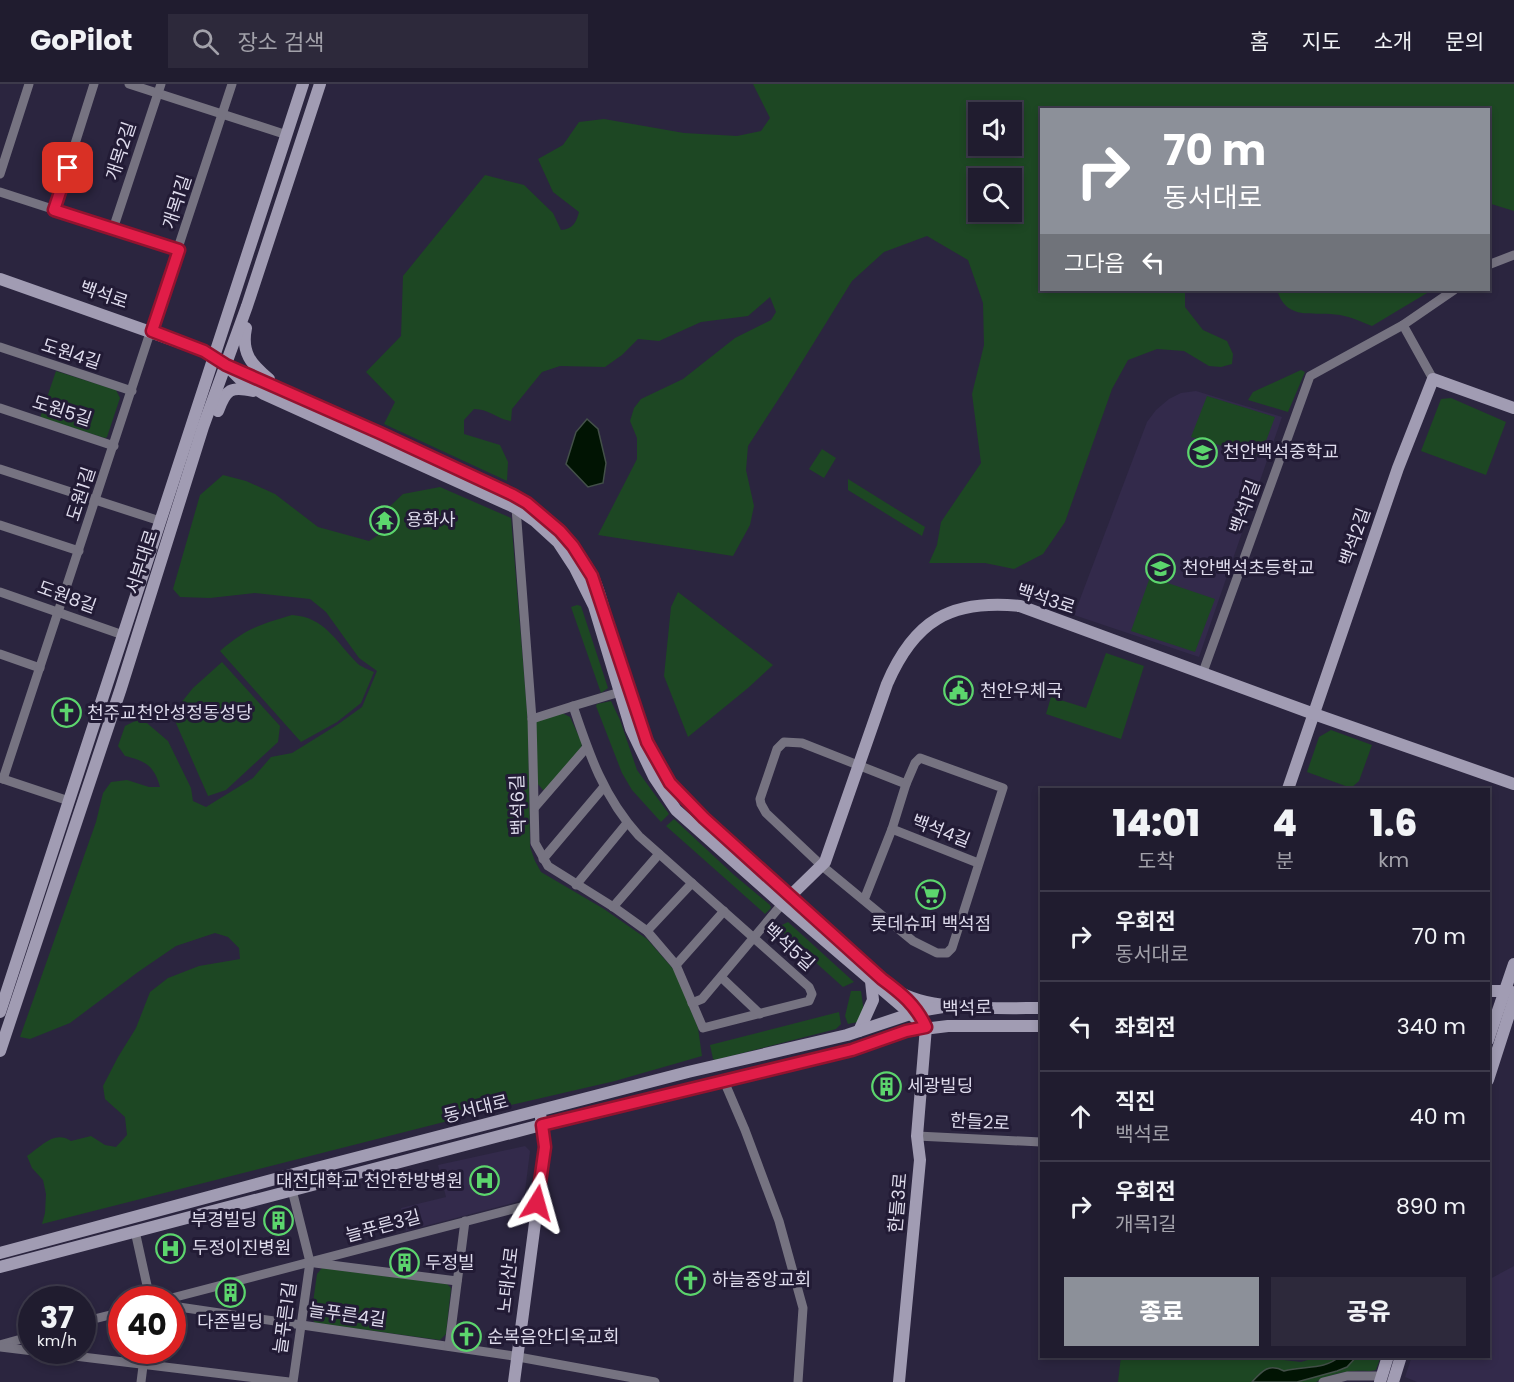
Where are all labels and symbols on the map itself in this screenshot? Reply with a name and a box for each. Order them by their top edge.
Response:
street label: 개목2길 [99,118,142,183]
pin [42,142,93,193]
street label: 개목1길 [156,172,197,232]
street label: 백석로 [77,275,132,314]
street label: 도원4길 [38,332,104,375]
street label: 도원5길 [29,389,95,432]
school or university icon: 천안백석중학교 [1186,436,1218,468]
place label: 천안백석중학교 [1223,439,1339,464]
street label: 도원1길 [60,464,101,524]
street label: 백석1길 [1223,476,1266,537]
temple icon: 용화사 [369,504,401,536]
street label: 백석2길 [1333,504,1376,569]
place label: 용화사 [406,507,456,532]
street label: 서부대로 [119,526,164,597]
school or university icon: 천안백석초등학교 [1145,552,1177,584]
place label: 천안백석초등학교 [1182,555,1314,580]
street label: 도원8길 [34,574,100,619]
street label: 백석3로 [1014,577,1079,620]
public building icon: 천안우체국 [943,675,975,707]
place label: 천안우체국 [980,678,1063,703]
church icon: 천주교천안성정동성당 [50,697,82,729]
place label: 천주교천안성정동성당 [87,700,253,725]
street label: 백석6길 [504,774,531,836]
street label: 백석4길 [908,808,974,853]
supermarket icon: 롯데슈퍼 백석점 [915,879,947,911]
place label: 롯데슈퍼 백석점 [871,911,991,936]
street label: 백석5길 [758,917,820,976]
street label: 백석로 [942,995,992,1020]
building icon: 세광빌딩 [870,1070,902,1102]
place label: 세광빌딩 [907,1073,973,1098]
street label: 동서대로 [441,1088,511,1129]
street label: 한들2로 [949,1107,1011,1136]
hospital icon: 대전대학교 천안한방병원 [468,1165,500,1197]
place label: 대전대학교 천안한방병원 [276,1168,463,1193]
position arrow [505,1171,569,1235]
street label: 한들3로 [882,1172,913,1234]
street label: 늘푸른3길 [343,1203,423,1248]
building icon: 부경빌딩 [262,1204,294,1236]
place label: 부경빌딩 [191,1207,257,1232]
hospital icon: 두정이진병원 [155,1232,187,1264]
place label: 두정이진병원 [192,1235,291,1260]
street label: 노태산로 [491,1246,524,1314]
building icon: 두정빌 [388,1247,420,1279]
place label: 두정빌 [425,1250,475,1275]
church icon: 하늘중앙교회 [675,1264,707,1296]
place label: 하늘중앙교회 [712,1267,811,1292]
building icon: 다존빌딩 [214,1277,246,1309]
street label: 늘푸른1길 [267,1281,302,1355]
speed limit sign: 40 [108,1286,186,1364]
street label: 늘푸른4길 [307,1297,387,1332]
place label: 다존빌딩 [197,1309,263,1334]
church icon: 순복음안디옥교회 [450,1321,482,1353]
place label: 순복음안디옥교회 [487,1324,619,1349]

